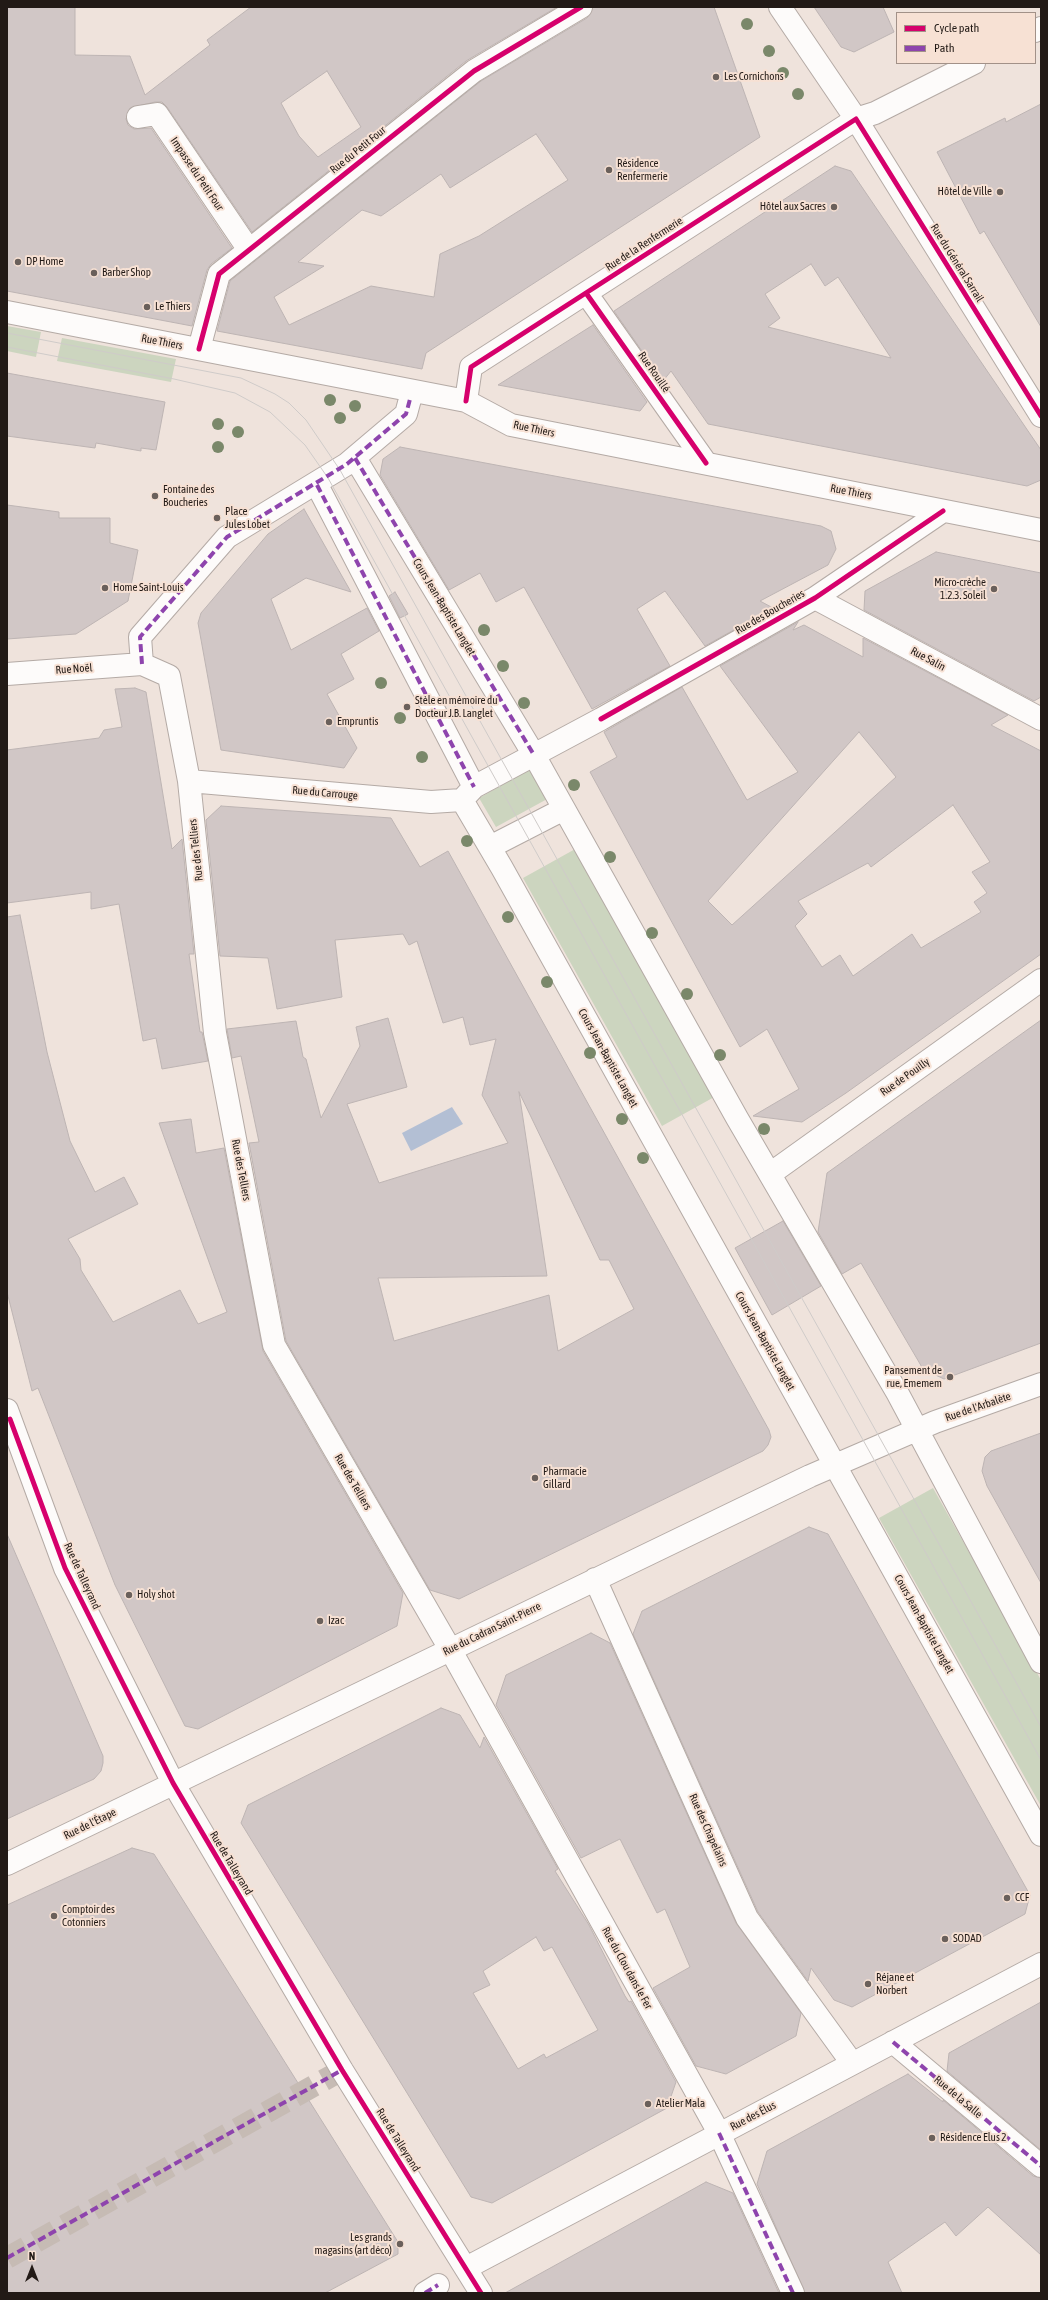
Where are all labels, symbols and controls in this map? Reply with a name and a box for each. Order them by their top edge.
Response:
legend [896,12,1036,64]
text: Cycle path [934,21,979,35]
text: Path [934,41,955,55]
place label: Les Cornichons [724,70,784,84]
marker: Les Cornichons [711,72,721,82]
street label: Rue du Petit Four [327,123,389,177]
street label: Impasse du Petit Four [167,135,227,213]
place label: Résidence Renfermerie [617,157,668,183]
marker: Résidence Renfermerie [604,165,614,175]
place label: Hôtel de Ville [938,185,992,199]
marker: Hôtel de Ville [995,187,1005,197]
place label: Hôtel aux Sacres [760,200,826,214]
marker: Hôtel aux Sacres [829,202,839,212]
street label: Rue de la Renfermerie [603,214,685,274]
street label: Rue du Général Sarrail [928,221,986,305]
place label: DP Home [26,255,64,269]
marker: DP Home [13,257,23,267]
place label: Barber Shop [102,266,151,280]
marker: Barber Shop [89,268,99,278]
place label: Le Thiers [155,300,190,314]
marker: Le Thiers [142,302,152,312]
street label: Rue Thiers [140,332,184,352]
street label: Rue Rouillé [635,349,673,395]
street label: Rue Thiers [512,418,556,440]
street label: Rue Thiers [829,482,873,502]
place label: Fontaine des Boucheries [163,483,214,509]
marker: Fontaine des Boucheries [150,491,160,501]
place label: Place Jules Lobet [225,505,270,531]
marker: Place Jules Lobet [212,513,222,523]
street label: Cours Jean-Baptiste Langlet [410,556,478,658]
place label: Micro-crèche 1.2.3. Soleil [934,576,986,602]
place label: Home Saint-Louis [113,581,184,595]
marker: Home Saint-Louis [100,583,110,593]
marker: Micro-crèche 1.2.3. Soleil [989,584,999,594]
street label: Rue des Boucheries [733,587,807,637]
street label: Rue Salin [908,644,948,674]
street label: Rue Noël [55,661,93,677]
place label: Stèle en mémoire du Docteur J.B. Langlet [415,694,498,720]
marker: Stèle en mémoire du Docteur J.B. Langlet [402,702,412,712]
place label: Empruntis [337,715,378,729]
marker: Empruntis [324,717,334,727]
street label: Rue du Carrouge [292,784,358,802]
street label: Rue des Telliers [186,818,206,882]
street label: Cours Jean-Baptiste Langlet [575,1006,641,1110]
street label: Rue de Pouilly [878,1055,932,1099]
street label: Rue des Telliers [229,1138,253,1202]
street label: Cours Jean-Baptiste Langlet [732,1289,798,1393]
place label: Pansement de rue, Ememem [884,1364,942,1390]
marker: Pansement de rue, Ememem [945,1372,955,1382]
street label: Rue de l'Arbalète [943,1390,1013,1424]
street label: Rue des Telliers [332,1452,374,1512]
place label: Pharmacie Gillard [543,1465,587,1491]
marker: Pharmacie Gillard [530,1473,540,1483]
street label: Rue de Talleyrand [61,1541,103,1611]
street label: Cours Jean-Baptiste Langlet [891,1572,957,1676]
place label: Holy shot [137,1588,175,1602]
marker: Holy shot [124,1590,134,1600]
street label: Rue du Cadran Saint-Pierre [441,1600,543,1658]
place label: Izac [328,1614,344,1628]
marker: Izac [315,1616,325,1626]
street label: Rue des Chapelains [686,1792,730,1868]
street label: Rue de l'Étape [62,1806,118,1842]
street label: Rue de Talleyrand [207,1829,255,1897]
place label: CCF [1015,1891,1029,1905]
marker: CCF [1002,1893,1012,1903]
place label: Comptoir des Cotonniers [62,1903,115,1929]
marker: Comptoir des Cotonniers [49,1911,59,1921]
street label: Rue du Clou dans le Fer [599,1925,655,2011]
place label: SODAD [953,1932,982,1946]
marker: SODAD [940,1934,950,1944]
place label: Réjane et Norbert [876,1971,914,1997]
marker: Réjane et Norbert [863,1979,873,1989]
street label: Rue de la Salle [931,2073,985,2121]
place label: Atelier Mala [656,2097,705,2111]
marker: Atelier Mala [643,2099,653,2109]
street label: Rue des Élus [728,2099,778,2133]
street label: Rue de Talleyrand [373,2106,423,2174]
place label: Résidence Elus 2 [940,2131,1006,2145]
marker: Résidence Elus 2 [927,2133,937,2143]
place label: Les grands magasins (art déco) [315,2231,392,2257]
marker: Les grands magasins (art déco) [395,2239,405,2249]
north arrow [12,2248,52,2288]
text: N [29,2250,35,2262]

